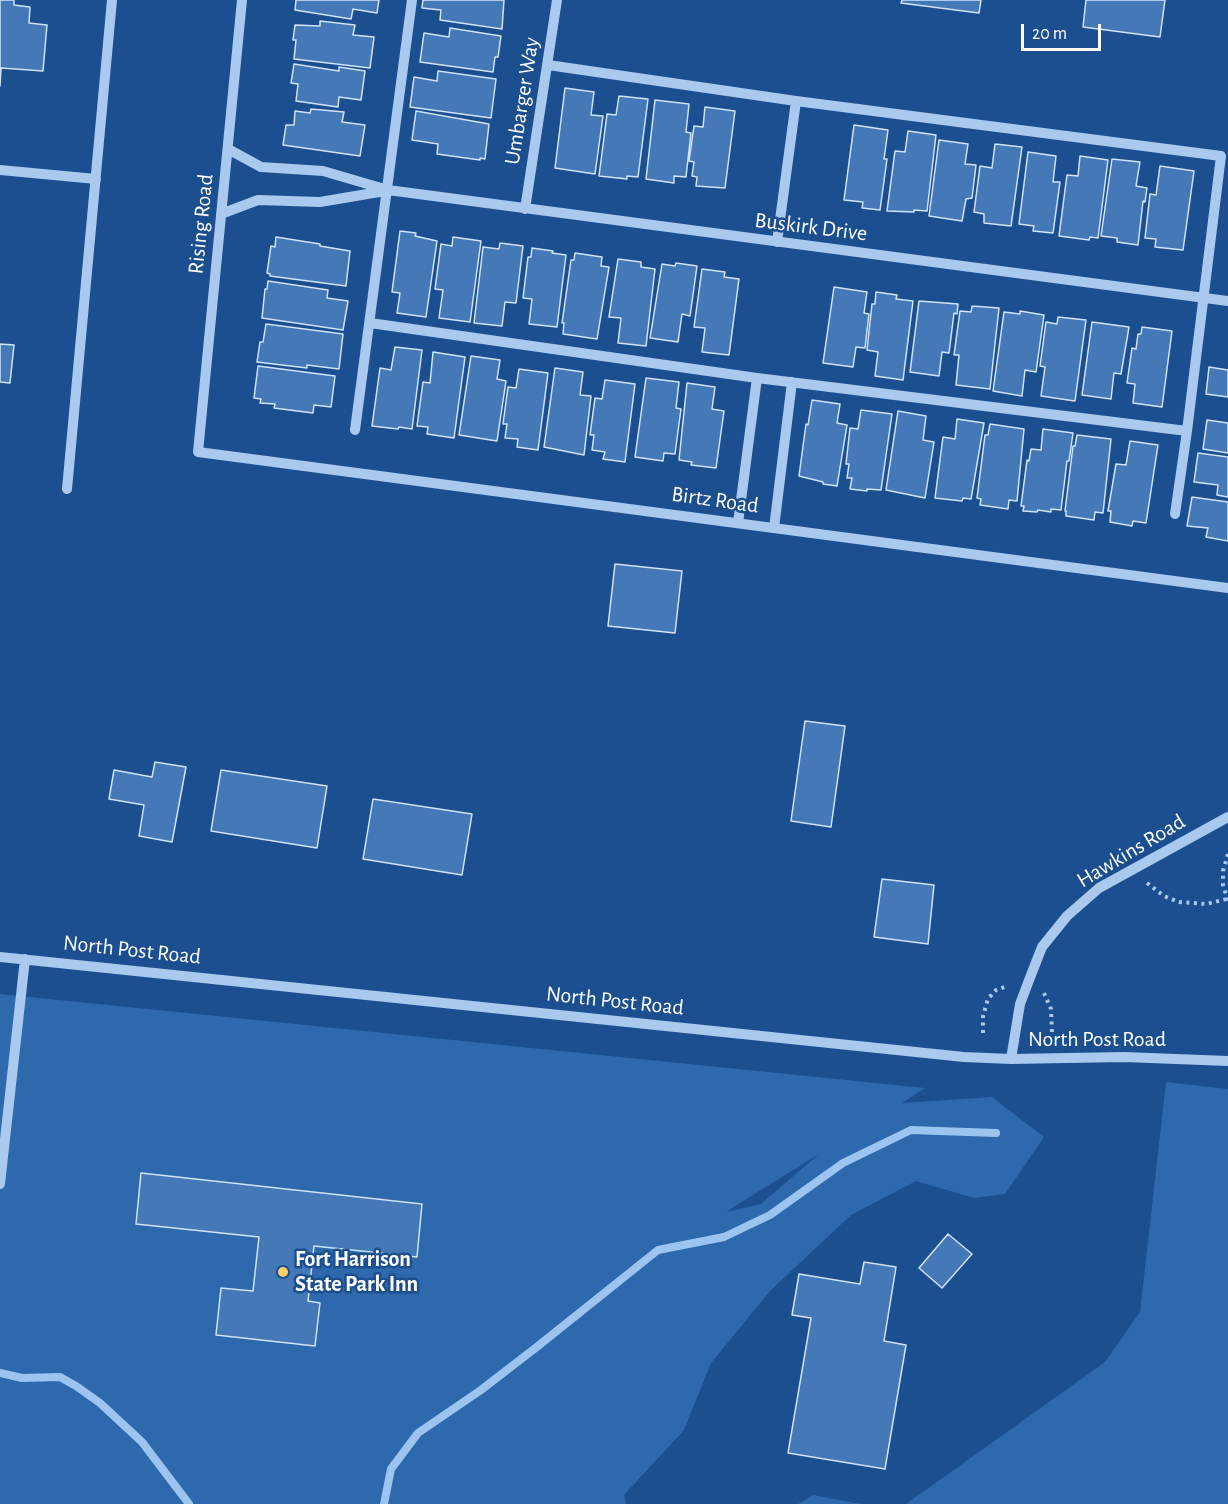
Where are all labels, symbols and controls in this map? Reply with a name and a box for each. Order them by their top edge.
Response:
scale bar [1024,12,1104,50]
text: 20 m [1032,25,1067,43]
street label: Umbarger Way [499,35,545,167]
street label: Rising Road [183,173,219,275]
street label: Buskirk Drive [753,207,869,247]
street label: Birtz Road [670,481,760,519]
street label: Hawkins Road [1072,808,1190,894]
street label: North Post Road [62,930,202,970]
street label: North Post Road [545,981,685,1021]
street label: North Post Road [1028,1026,1166,1052]
place label: Fort Harrison State Park Inn [295,1246,418,1298]
marker: Fort Harrison State Park Inn [276,1265,290,1279]

